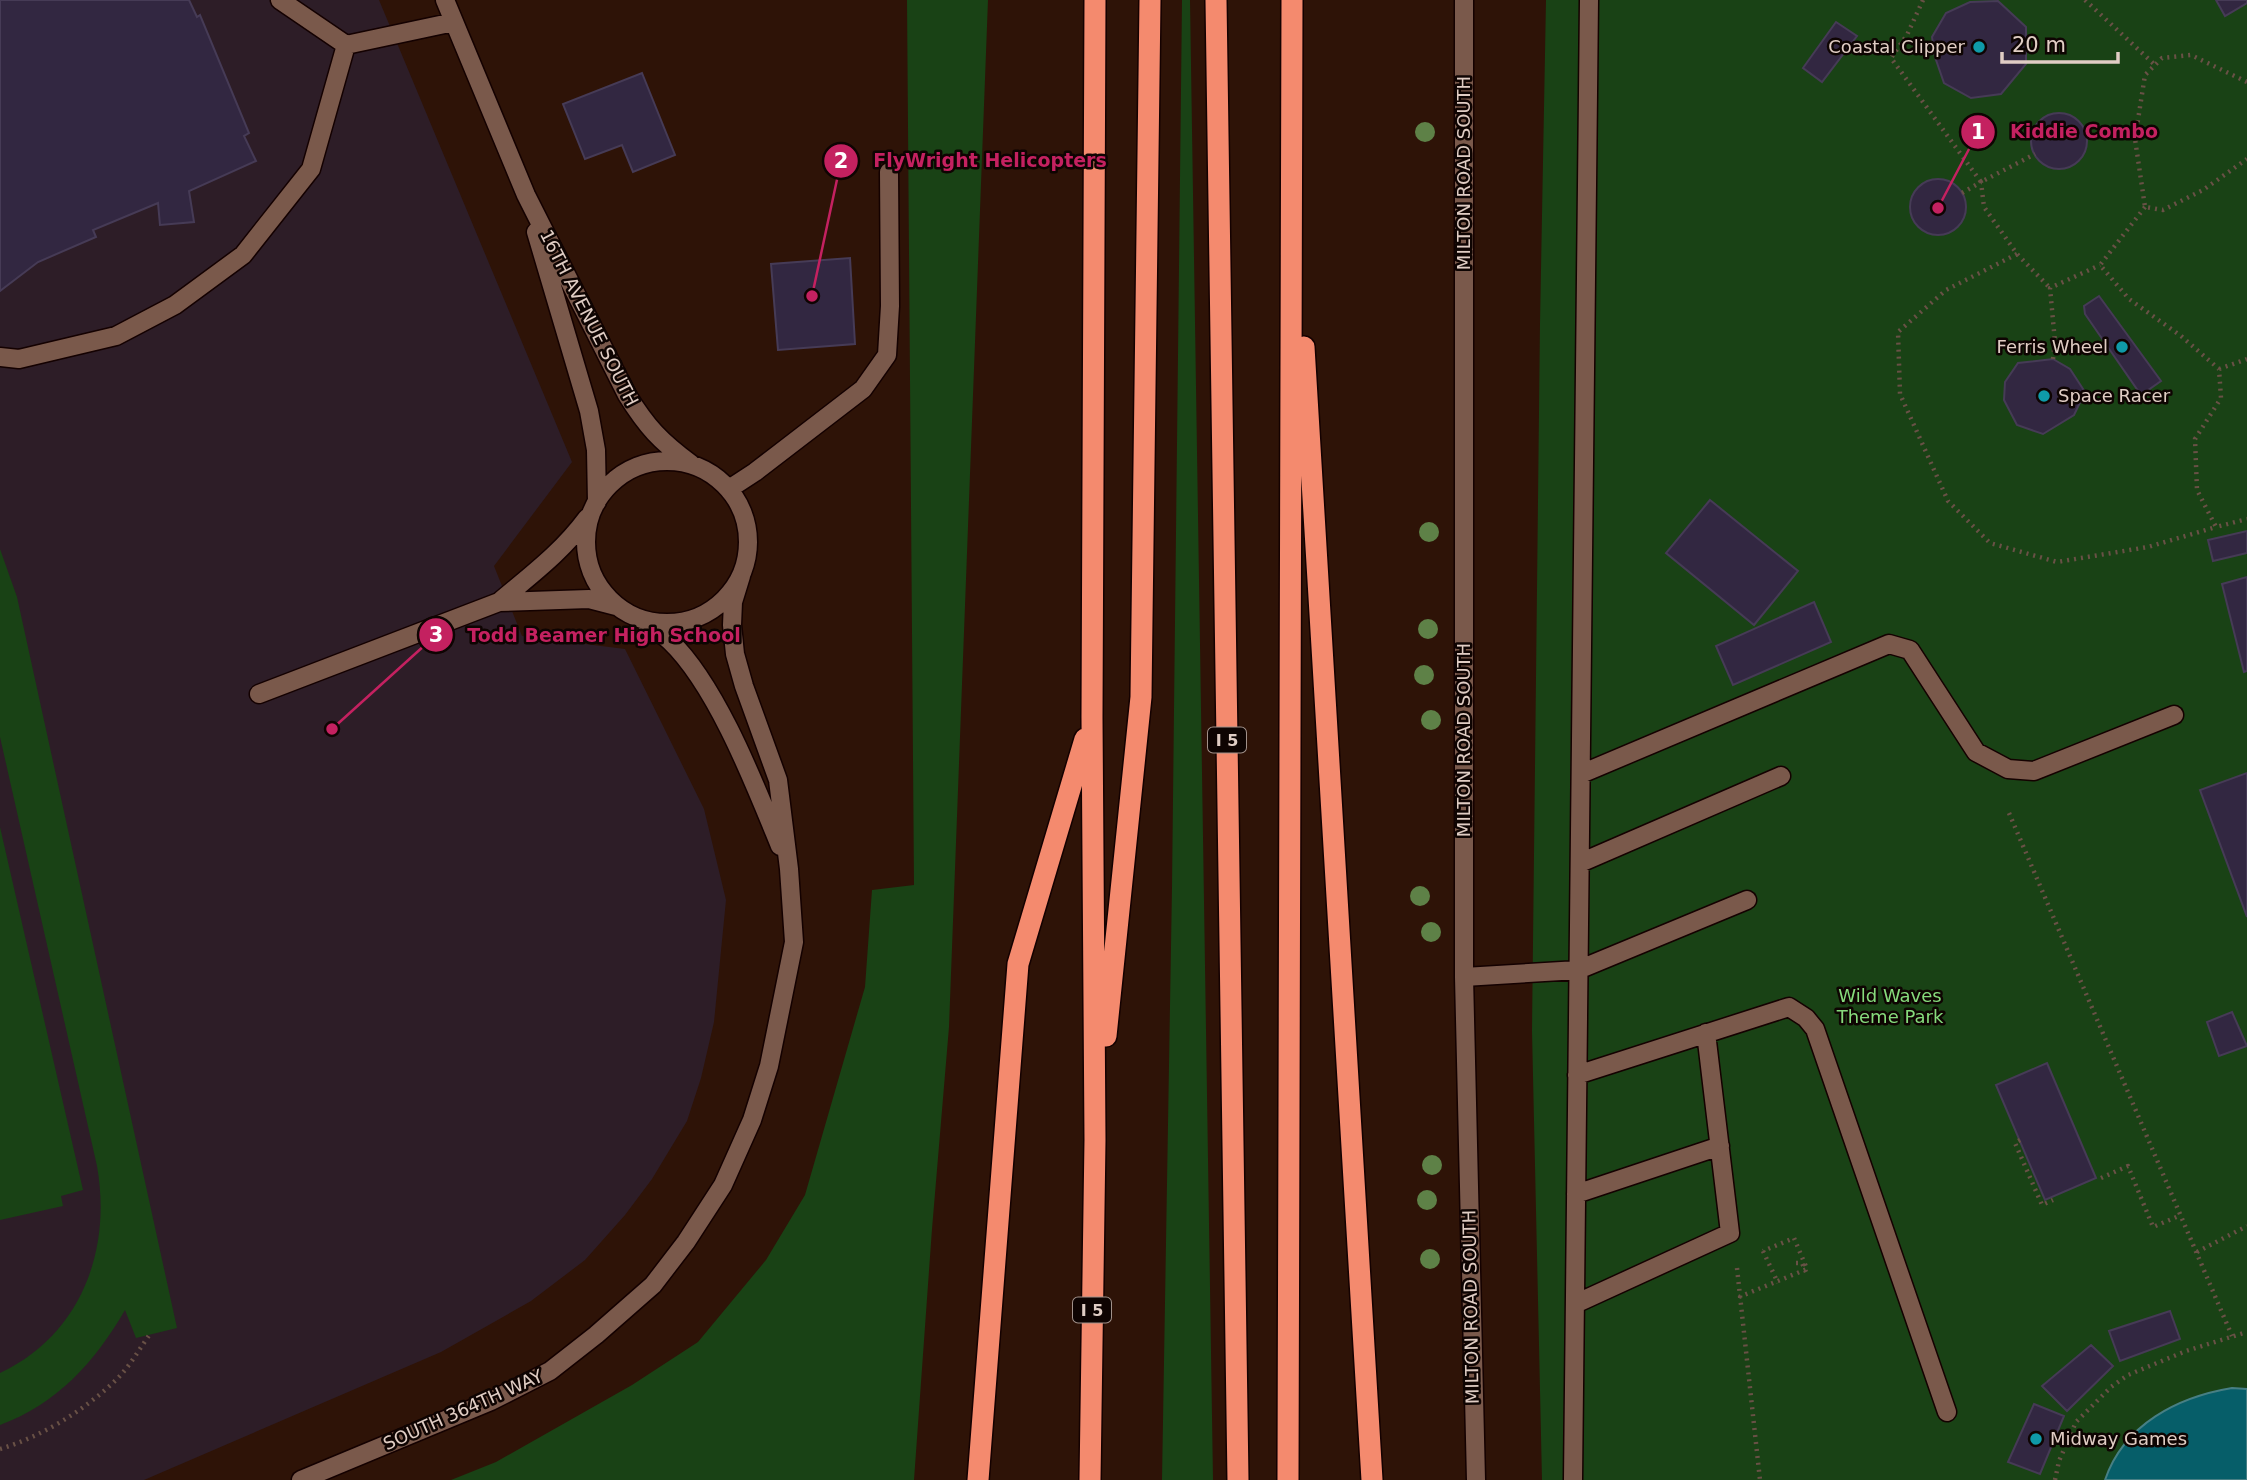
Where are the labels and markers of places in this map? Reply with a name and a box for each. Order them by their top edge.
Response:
place label: Coastal Clipper [1828,36,1966,57]
marker: Coastal Clipper [1971,39,1987,55]
callout: Kiddie Combo [1961,112,2172,152]
callout: FlyWright Helicopters [824,141,1121,181]
place label: Ferris Wheel [1997,336,2108,357]
marker: Ferris Wheel [2114,339,2130,355]
place label: Space Racer [2058,385,2171,406]
marker: Space Racer [2036,388,2052,404]
callout: Todd Beamer High School [418,615,755,655]
place label: Midway Games [2050,1428,2187,1449]
marker: Midway Games [2028,1431,2044,1447]

